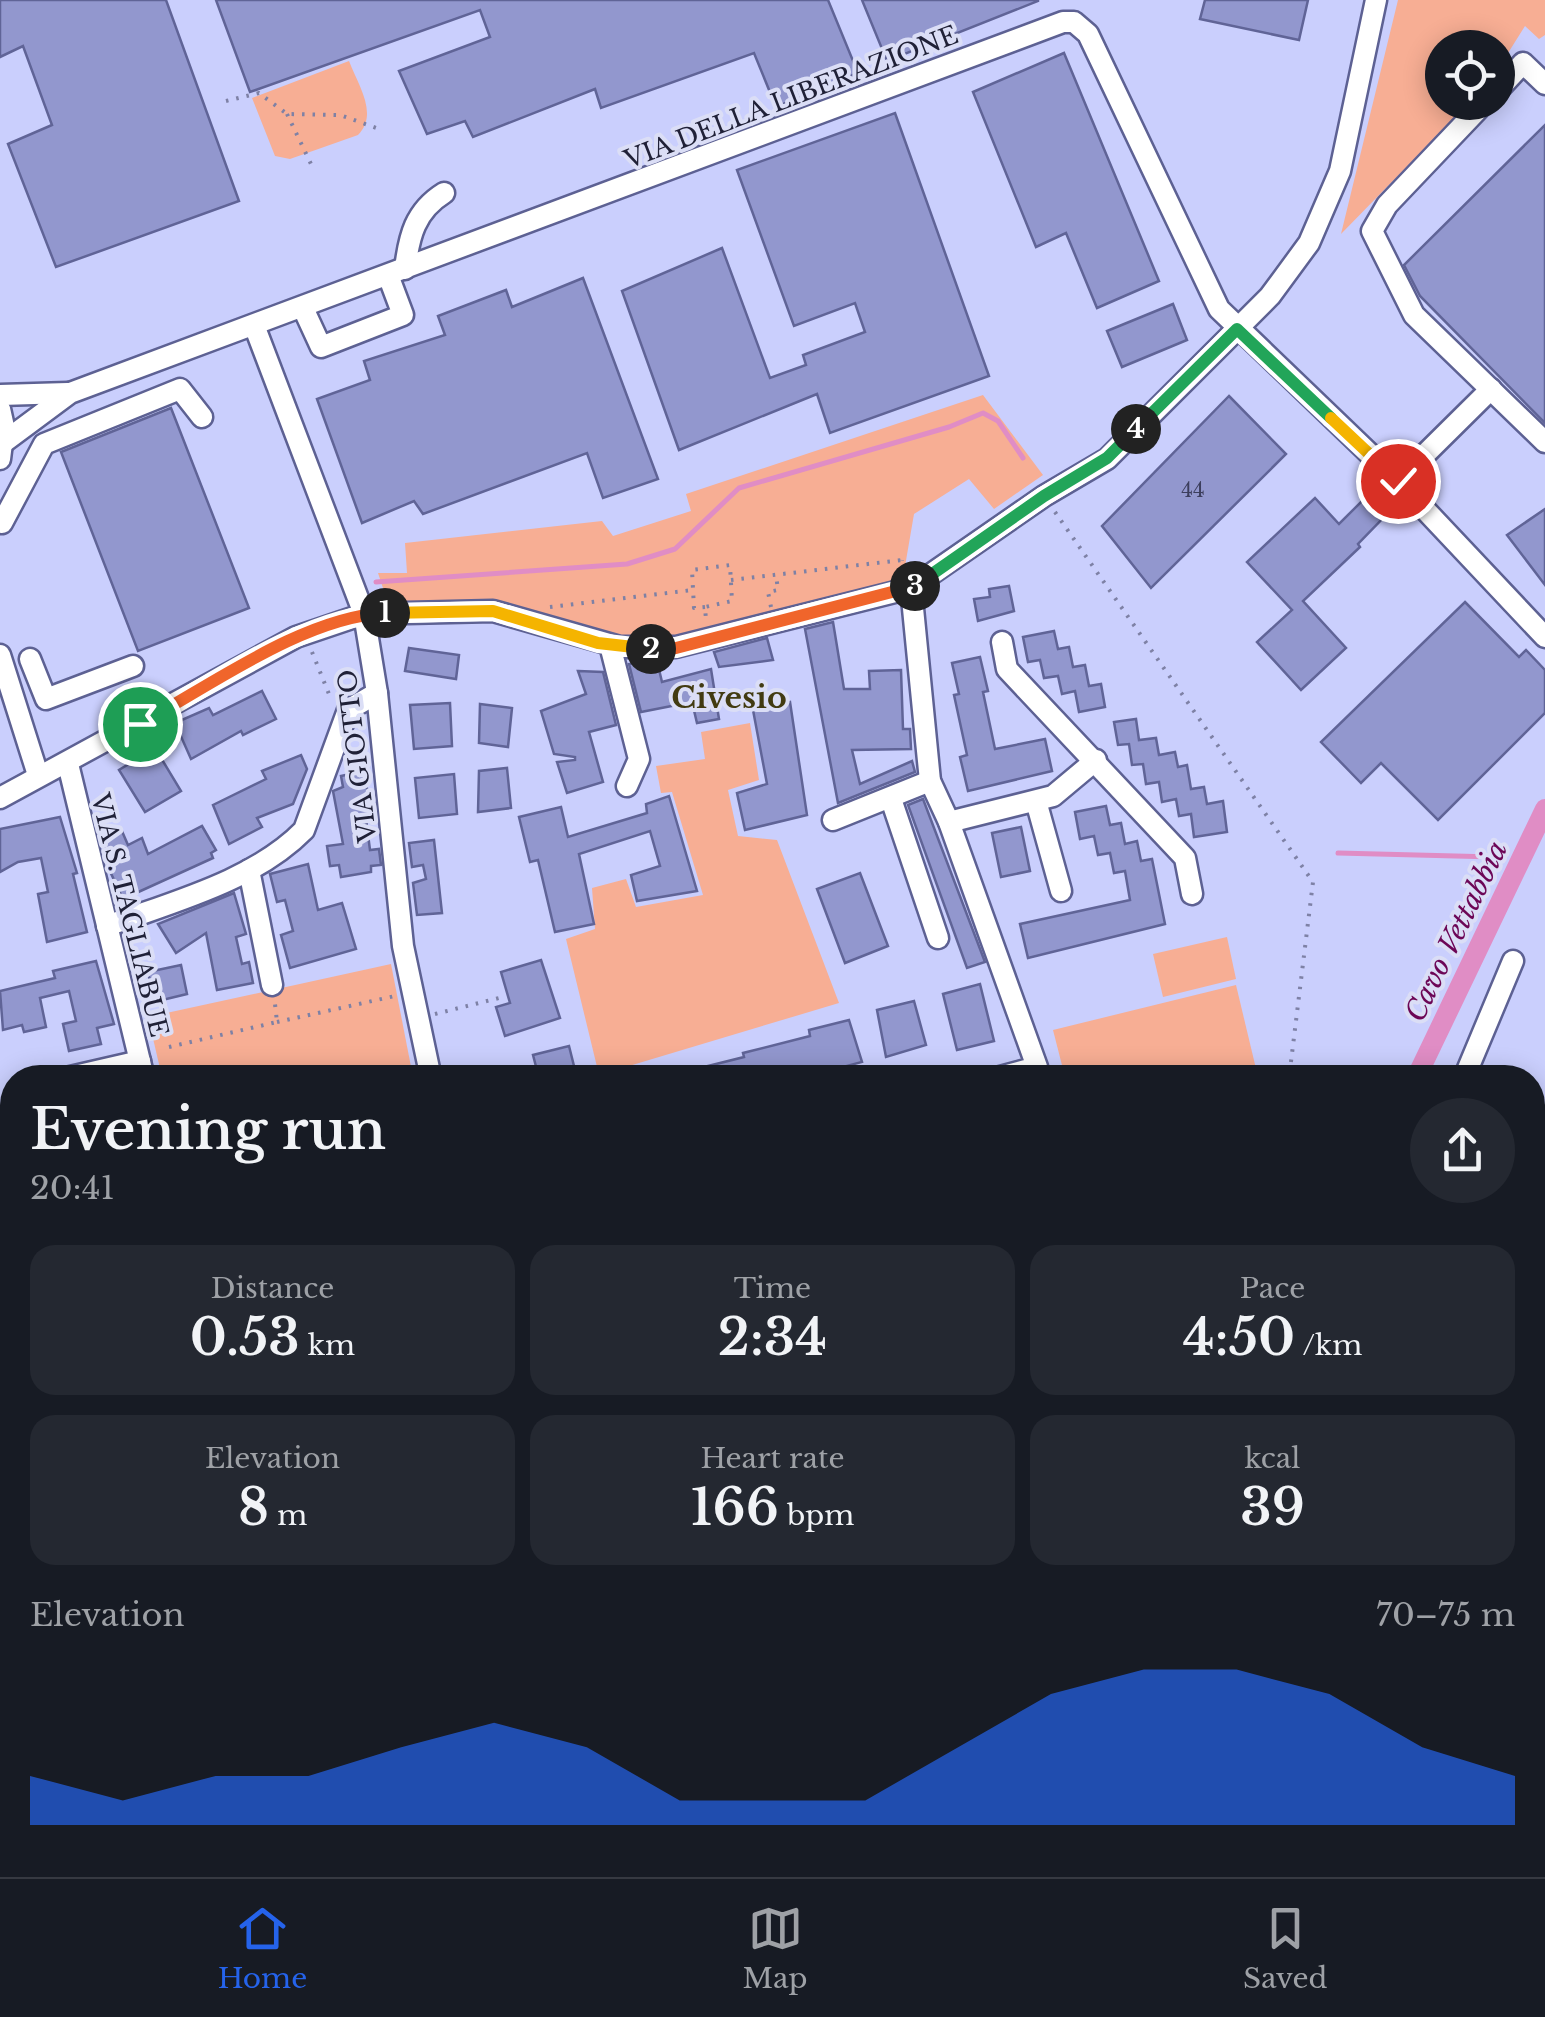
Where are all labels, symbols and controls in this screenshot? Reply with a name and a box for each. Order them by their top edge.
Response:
street label: VIA DELLA LIBERAZIONE [619,19,963,176]
map controls [1425,30,1515,120]
button: locate [1425,30,1515,120]
pin: 4 [1111,404,1161,454]
text: 4 [1127,411,1145,446]
pin [1356,439,1441,524]
icon: check [1371,454,1426,509]
house number: 44 [1181,478,1205,502]
pin: 3 [890,561,940,611]
text: 3 [906,568,924,603]
pin: 1 [360,588,410,638]
text: 1 [379,595,391,630]
pin: 2 [626,624,676,674]
text: 2 [642,631,660,666]
street label: VIA GIOTTO [331,668,384,845]
district label: Civesio [671,679,787,716]
pin [98,682,183,767]
icon: arrive [113,697,168,752]
street label: VIA S. TAGLIABUE [84,789,175,1040]
water label: Cavo Vettabbia [1398,835,1515,1027]
text: Evening run [30,1096,386,1164]
button: share [1410,1098,1515,1203]
text: 20:41 [30,1168,115,1208]
text: Distance [211,1271,334,1306]
text: Time [734,1271,811,1306]
text: Pace [1240,1271,1305,1306]
text: 0.53 [190,1306,300,1369]
text: 2:34 [718,1306,827,1369]
text: 4:50 [1183,1306,1295,1369]
text: km [300,1328,355,1363]
text: /km [1295,1328,1362,1363]
text: Elevation [205,1441,340,1476]
text: Heart rate [700,1441,845,1476]
text: kcal [1245,1441,1300,1476]
text: 8 [238,1476,269,1539]
text: 166 [691,1476,779,1539]
text: 39 [1240,1476,1305,1539]
text: m [269,1498,307,1533]
text: bpm [779,1498,854,1533]
text: Elevation [30,1595,184,1635]
text: 70–75 m [1376,1595,1515,1635]
tab: Home [218,1901,307,1996]
tab: Map [743,1901,808,1996]
tab: Saved [1243,1901,1327,1996]

